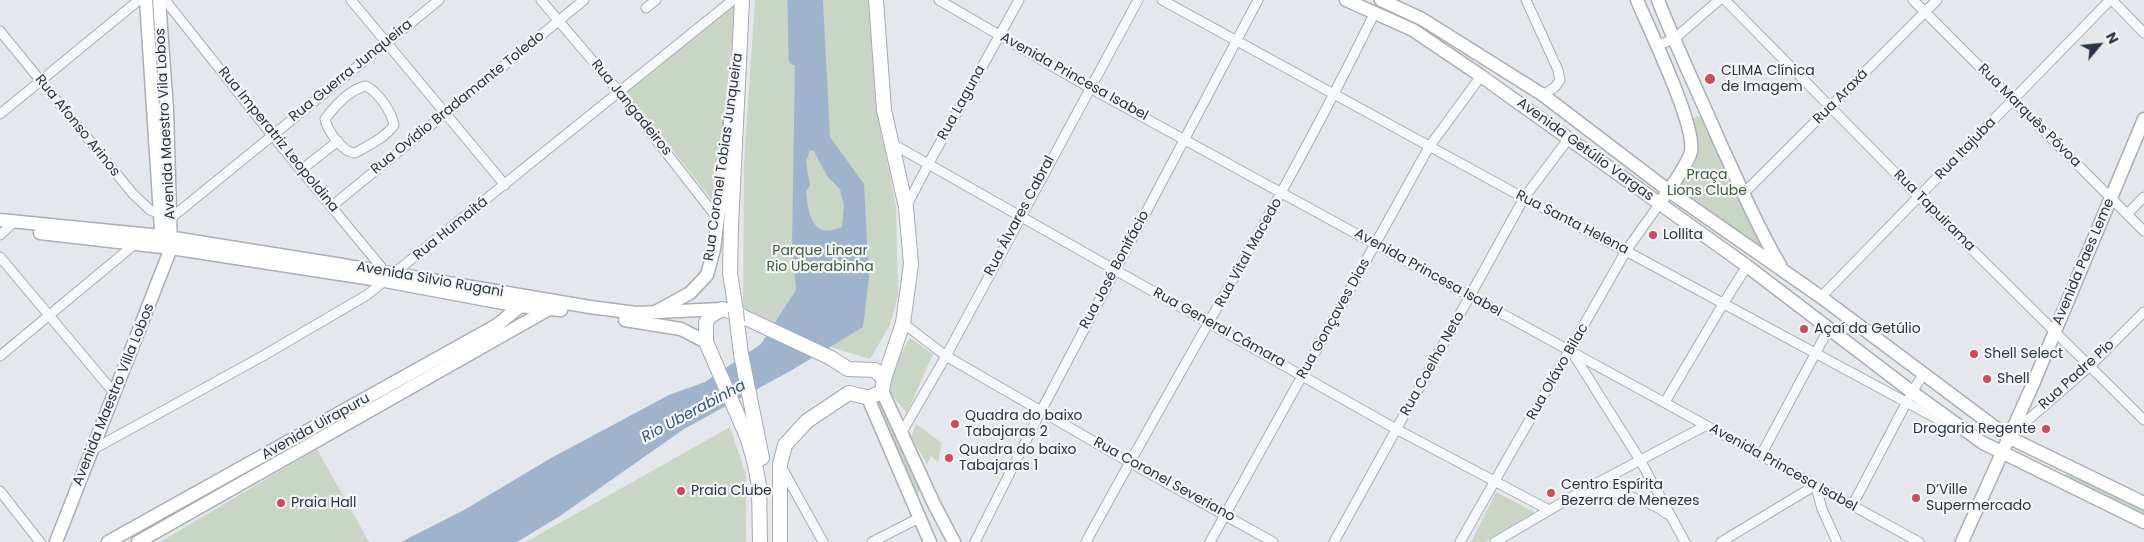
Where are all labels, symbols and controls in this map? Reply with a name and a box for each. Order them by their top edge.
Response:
street label: Rua Guerra Junqueira [286,16,416,126]
north arrow [2074,20,2124,70]
street label: Avenida Maestro Vila Lobos [153,28,179,220]
street label: Rua Ovídio Bradamante Toledo [368,28,548,178]
street label: Avenida Princesa Isabel [997,29,1151,125]
text: N [2101,29,2124,47]
street label: Rua Coronel Tobias Junqueira [701,52,747,262]
street label: Rua Jangadeiros [587,57,675,159]
street label: Rua Marquês Póvoa [1974,61,2084,171]
street label: Rua Laguna [935,63,989,143]
place label: CLIMA Clínica de Imagem [1721,63,1815,95]
street label: Rua Imperatriz Leopoldina [214,64,342,216]
street label: Rua Araxá [1810,66,1872,128]
street label: Rua Afonso Arinos [31,72,123,180]
marker: CLIMA Clínica de Imagem [1703,72,1717,86]
street label: Avenida Getúlio Vargas [1513,95,1657,205]
street label: Rua Itajuba [1932,114,2000,184]
street label: Rua Álvares Cabral [981,153,1059,279]
park label: Praça Lions Clube [1667,167,1747,200]
street label: Rua Tapuirama [1890,167,1978,255]
street label: Rua Santa Helena [1513,187,1631,259]
street label: Rua Humaitá [410,194,492,264]
street label: Rua Vital Macedo [1212,195,1286,311]
street label: Avenida Paes Leme [2050,196,2118,328]
street label: Rua José Bonifácio [1077,208,1153,332]
street label: Avenida Princesa Isabel [1351,225,1505,321]
place label: Lollita [1663,227,1703,243]
marker: Lollita [1647,229,1659,241]
park label: Parque Linear Rio Uberabinha [766,243,874,276]
street label: Rua Gonçaves Dias [1294,256,1374,382]
street label: Avenida Silvio Rugani [355,259,505,301]
street label: Rua General Câmara [1150,285,1288,371]
street label: Avenida Maestro Villa Lobos [70,301,158,489]
street label: Rua Coelho Neto [1397,309,1469,419]
street label: Rua Olávo Bilac [1524,321,1592,423]
place label: Açaí da Getúlio [1814,321,1921,337]
marker: Açaí da Getúlio [1798,323,1810,335]
street label: Rua Padre Pio [2036,337,2118,413]
place label: Shell Select [1984,346,2063,362]
marker: Shell Select [1968,348,1980,360]
place label: Shell [1997,371,2030,387]
marker: Shell [1981,373,1993,385]
water label: Rio Uberabinha [639,377,749,447]
street label: Avenida Uirapuru [259,390,373,464]
place label: Quadra do baixo Tabajaras 2 [965,408,1083,441]
marker: Quadra do baixo Tabajaras 2 [949,418,961,430]
street label: Avenida Princesa Isabel [1706,420,1860,516]
place label: Drogaria Regente [1913,421,2036,437]
marker: Drogaria Regente [2040,423,2052,435]
street label: Rua Coronel Severiano [1090,434,1238,526]
place label: Quadra do baixo Tabajaras 1 [959,442,1077,474]
marker: Quadra do baixo Tabajaras 1 [943,452,955,464]
place label: Centro Espírita Bezerra de Menezes [1561,477,1700,510]
place label: D’Ville Supermercado [1926,482,2031,514]
place label: Praia Clube [691,483,772,499]
marker: Praia Clube [675,485,687,497]
marker: Centro Espírita Bezerra de Menezes [1545,487,1557,499]
marker: D’Ville Supermercado [1910,492,1922,504]
place label: Praia Hall [291,495,356,511]
marker: Praia Hall [275,497,287,509]

